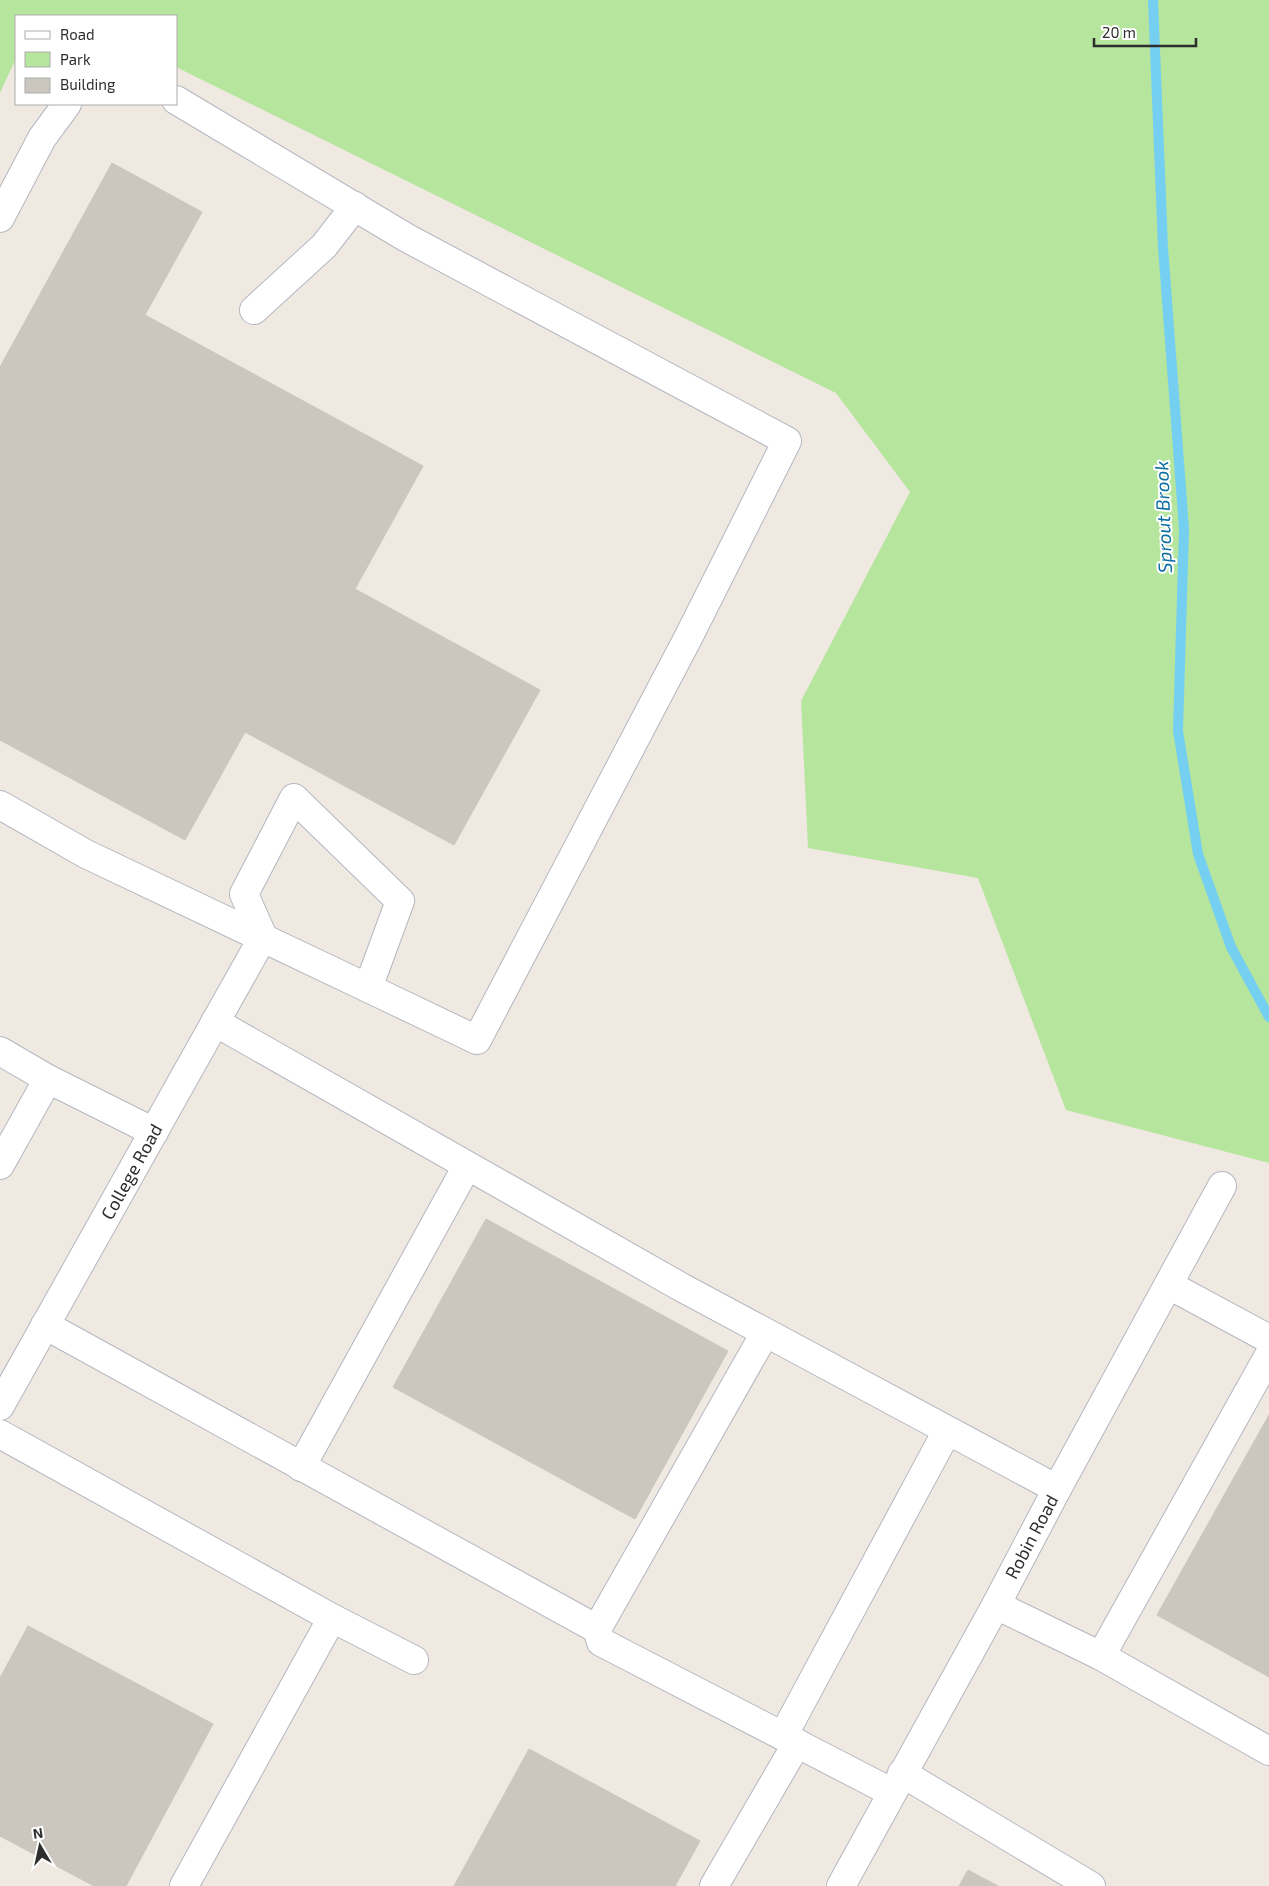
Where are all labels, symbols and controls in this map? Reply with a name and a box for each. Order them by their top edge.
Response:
legend [15,15,178,105]
scale bar [1094,15,1196,47]
text: 20 m [1102,23,1136,41]
text: Road [60,25,95,43]
text: Park [60,50,91,68]
text: Building [60,75,116,93]
water label: Sprout Brook [1149,460,1176,574]
street label: College Road [96,1120,166,1223]
street label: Robin Road [1000,1491,1062,1582]
north arrow [15,1821,65,1871]
text: N [32,1823,44,1842]

